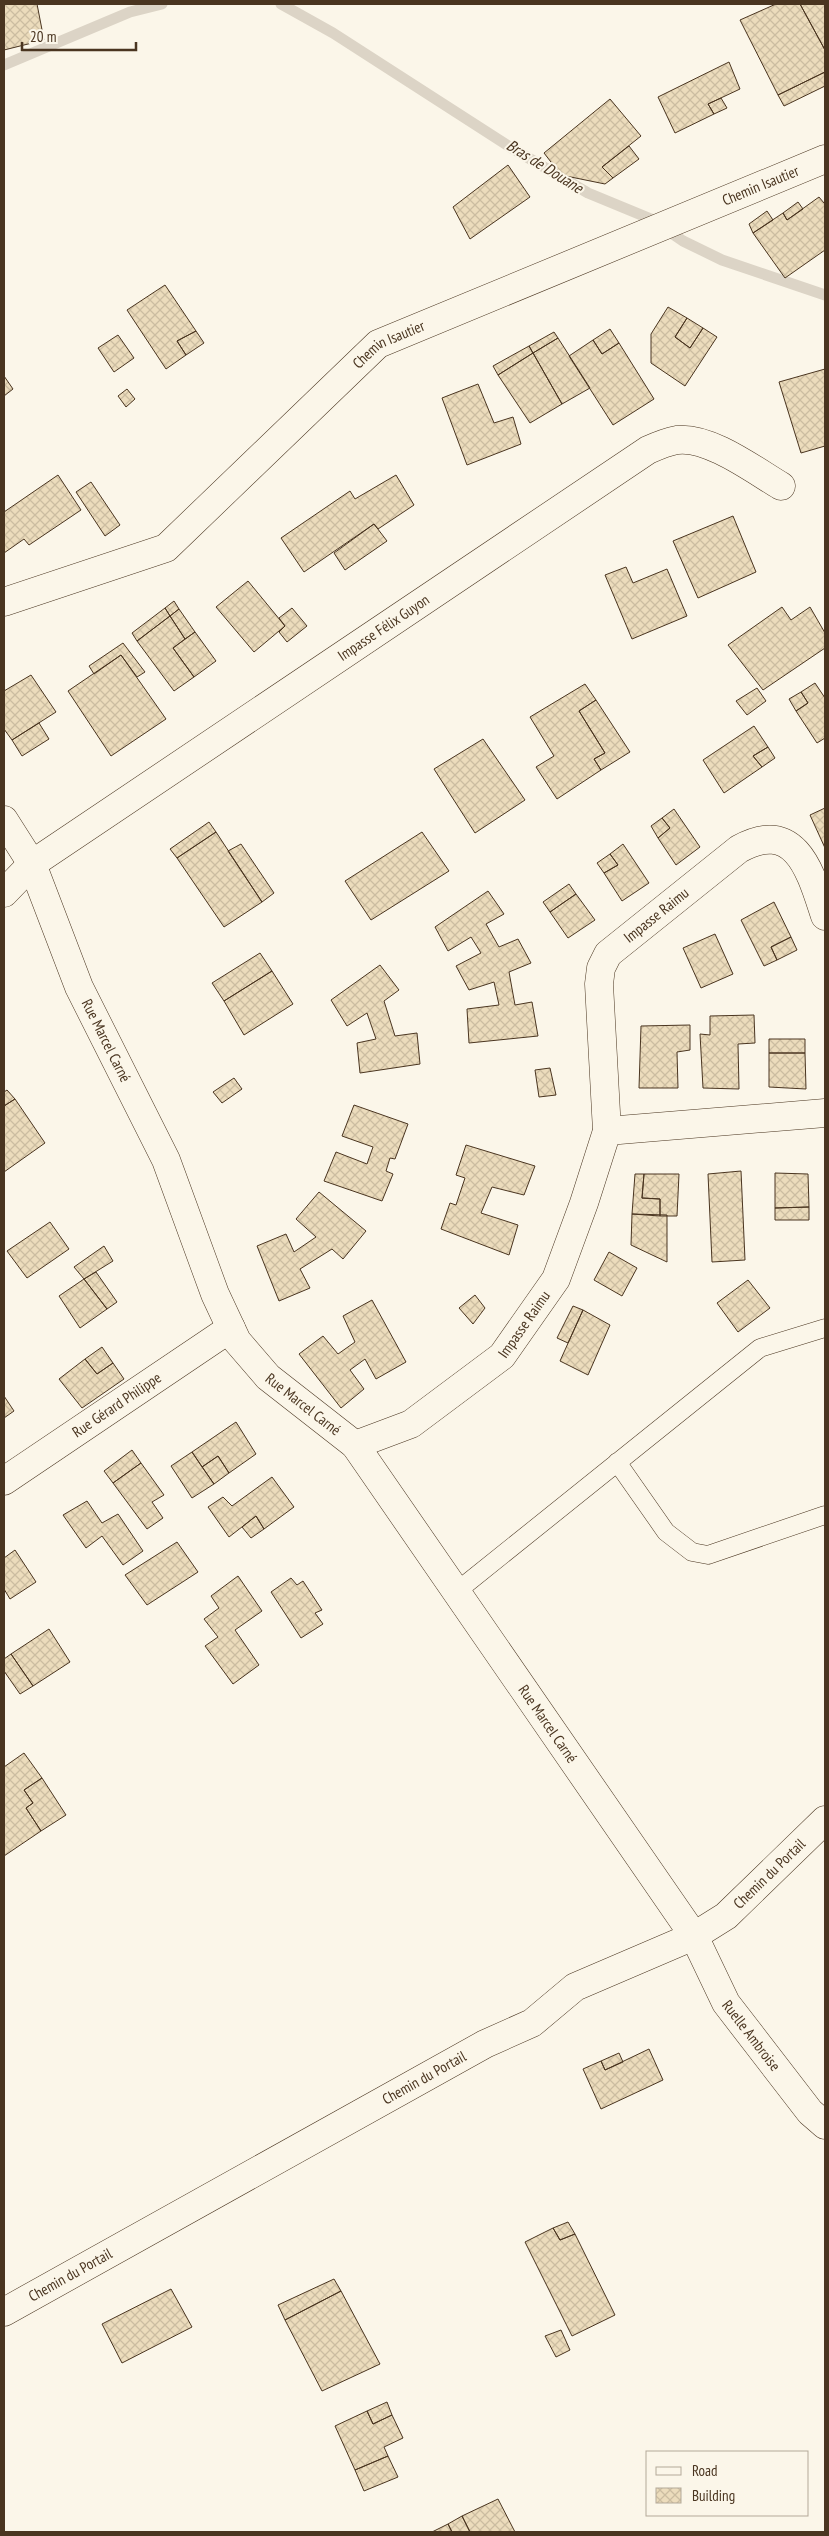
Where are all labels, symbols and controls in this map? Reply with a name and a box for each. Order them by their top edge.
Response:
scale bar [22,20,136,52]
text: 20 m [30,27,56,46]
water label: Bras de Douane [503,135,588,198]
street label: Chemin Isautier [719,161,802,210]
street label: Chemin Isautier [348,315,428,372]
street label: Impasse Félix Guyon [334,590,433,665]
street label: Impasse Raimu [620,883,692,947]
street label: Rue Marcel Carné [78,996,135,1085]
street label: Impasse Raimu [494,1287,554,1362]
street label: Rue Gérard Philippe [68,1368,165,1441]
street label: Rue Marcel Carné [262,1369,345,1439]
street label: Rue Marcel Carné [515,1681,582,1766]
street label: Chemin du Portail [729,1834,809,1913]
street label: Ruelle Ambroise [718,1996,785,2075]
street label: Chemin du Portail [379,2046,470,2108]
street label: Chemin du Portail [25,2243,116,2305]
legend [646,2451,809,2516]
text: Road [692,2461,718,2480]
text: Building [692,2486,735,2505]

